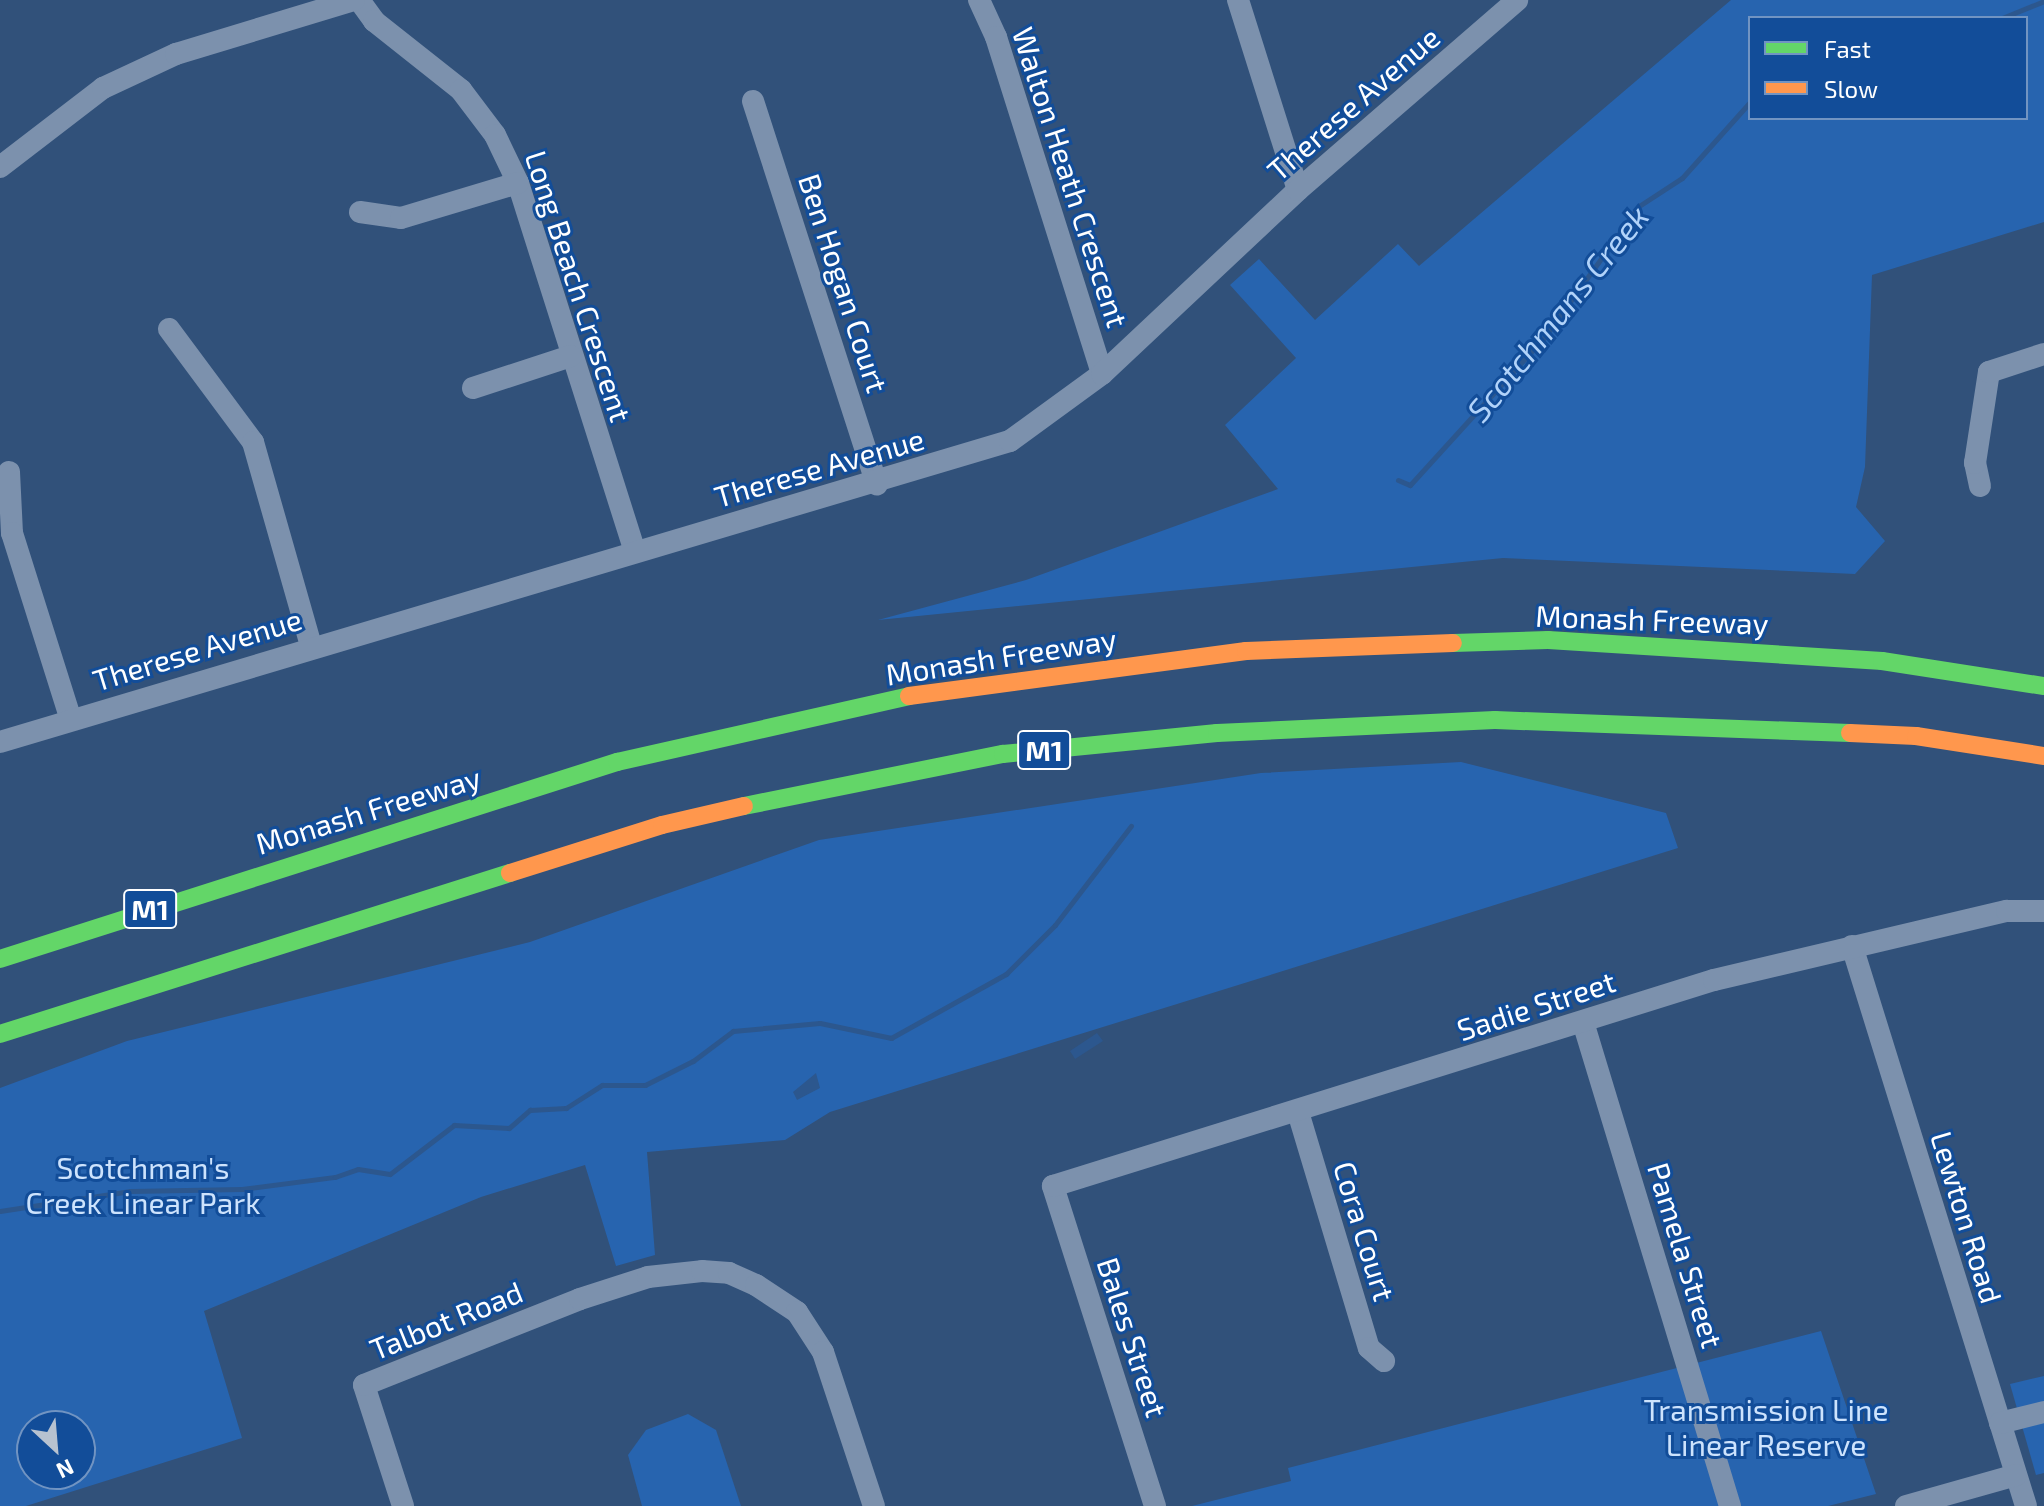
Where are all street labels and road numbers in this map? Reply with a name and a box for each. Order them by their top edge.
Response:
street label: Therese Avenue [1259,18,1447,188]
street label: Walton Heath Crescent [1005,22,1137,332]
street label: Long Beach Crescent [518,146,640,426]
street label: Ben Hogan Court [792,169,896,397]
street label: Therese Avenue [710,420,928,514]
street label: Monash Freeway [1535,597,1769,641]
street label: Therese Avenue [88,600,306,698]
street label: Monash Freeway [883,620,1119,692]
road number: M1 [1016,726,1072,774]
street label: Monash Freeway [251,759,485,861]
road number: M1 [122,885,178,933]
street label: Sadie Street [1452,963,1620,1047]
street label: Lewton Road [1924,1127,2010,1307]
street label: Cora Court [1327,1157,1403,1305]
street label: Pamela Street [1641,1158,1731,1352]
street label: Bales Street [1090,1253,1176,1421]
street label: Talbot Road [364,1273,528,1367]

